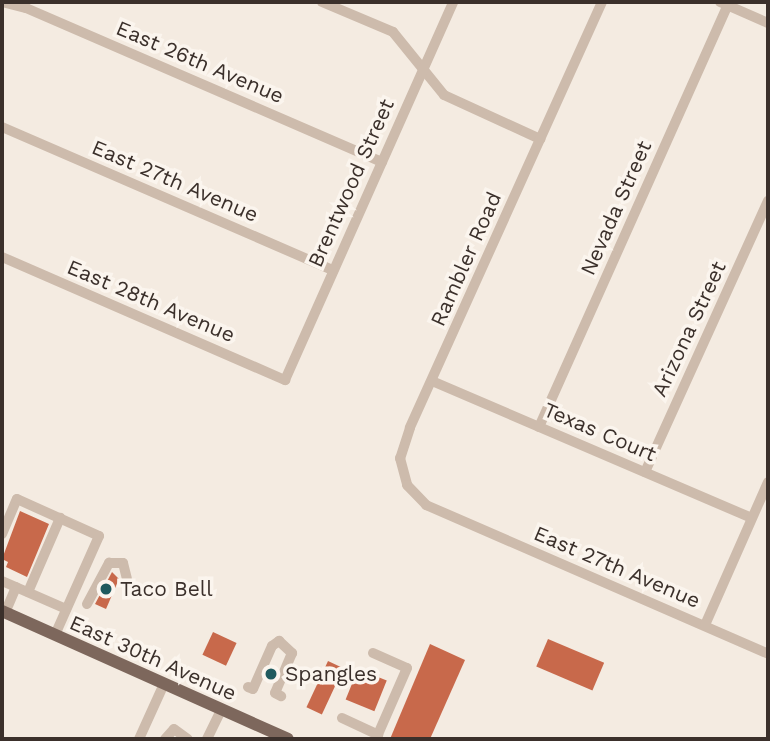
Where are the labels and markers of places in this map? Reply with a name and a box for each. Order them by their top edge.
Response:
place label: Taco Bell [120,576,213,602]
marker: Taco Bell [98,581,114,597]
place label: Spangles [285,661,377,687]
marker: Spangles [263,666,279,682]

